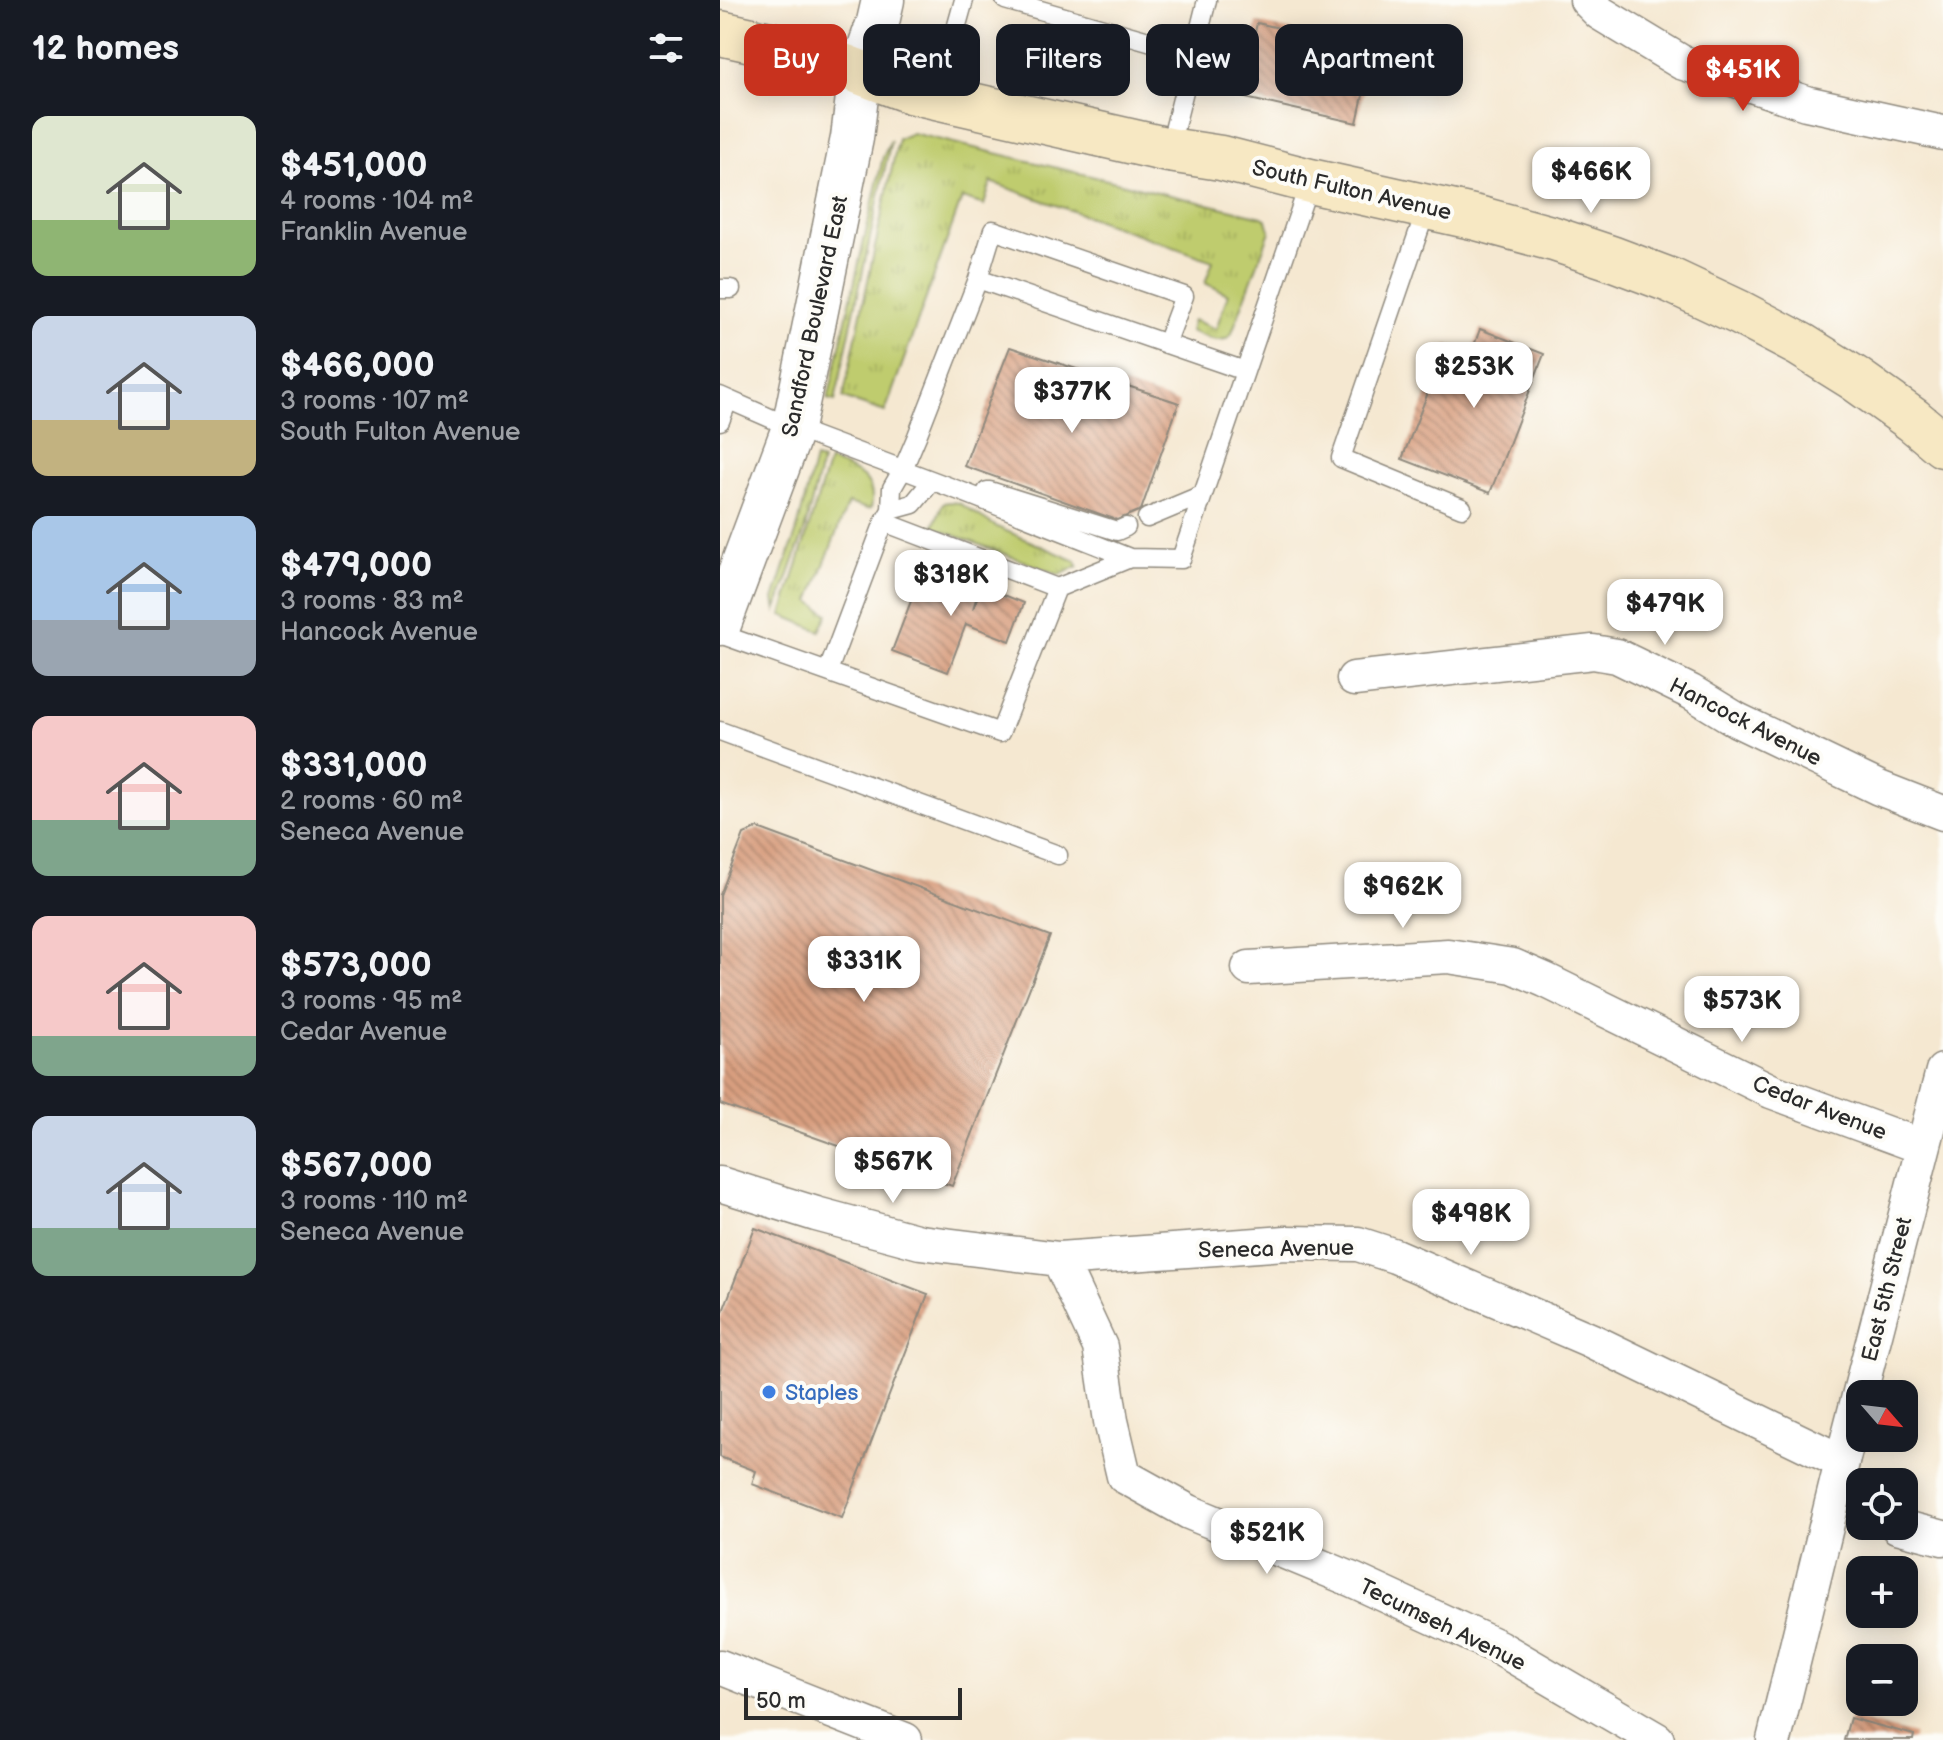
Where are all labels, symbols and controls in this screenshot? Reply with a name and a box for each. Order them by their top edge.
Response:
chip: Buy [744,24,847,96]
chip: Rent [863,24,980,96]
chip: Filters [996,24,1130,96]
chip: New [1146,24,1259,96]
chip: Apartment [1275,24,1463,96]
icon: filters [644,26,688,70]
text: 12 homes [32,28,179,69]
pin: $451K [1687,45,1799,113]
text: $451K [1705,55,1781,86]
text: $451,000 [280,145,427,186]
pin: $466K [1535,147,1647,215]
icon: home [96,148,192,244]
street label: South Fulton Avenue [1249,154,1454,227]
text: $466K [1550,157,1632,188]
text: 4 rooms · 104 m² [280,186,474,217]
street label: Sandford Boulevard East [777,193,854,439]
text: Franklin Avenue [280,217,467,248]
pin: $253K [1418,342,1530,410]
text: $466,000 [280,345,435,386]
icon: home [96,348,192,444]
text: $253K [1434,352,1514,383]
pin: $377K [1016,367,1128,435]
text: $377K [1033,377,1111,408]
text: 3 rooms · 107 m² [280,386,469,417]
text: South Fulton Avenue [280,417,521,448]
text: $479,000 [280,545,432,586]
icon: home [96,548,192,644]
pin: $318K [895,550,1007,618]
text: $318K [913,560,989,591]
pin: $479K [1609,579,1721,647]
text: 3 rooms · 83 m² [280,586,464,617]
text: $479K [1625,589,1705,620]
text: Hancock Avenue [280,617,478,648]
street label: Hancock Avenue [1665,672,1826,772]
text: $331,000 [280,745,428,786]
icon: home [96,748,192,844]
text: 2 rooms · 60 m² [280,786,463,817]
text: Seneca Avenue [280,817,464,848]
pin: $962K [1347,862,1459,930]
text: $962K [1362,872,1444,903]
pin: $331K [808,936,920,1004]
text: $573,000 [280,945,432,986]
text: $331K [826,946,902,977]
icon: home [96,948,192,1044]
pin: $573K [1686,976,1798,1044]
text: 3 rooms · 95 m² [280,986,462,1017]
text: $573K [1702,986,1782,1017]
text: Cedar Avenue [280,1017,447,1048]
street label: Cedar Avenue [1749,1070,1890,1146]
pin: $567K [837,1137,949,1205]
text: $567,000 [280,1145,433,1186]
text: $567K [853,1147,933,1178]
icon: home [96,1148,192,1244]
text: 3 rooms · 110 m² [280,1186,468,1217]
pin: $498K [1415,1189,1527,1257]
text: $498K [1431,1199,1512,1230]
street label: East 5th Street [1856,1214,1919,1364]
text: Seneca Avenue [280,1217,464,1248]
street label: Seneca Avenue [1198,1235,1354,1264]
place label: Staples [785,1380,858,1407]
north arrow [1846,1380,1918,1452]
map controls [1846,1380,1918,1716]
marker: Staples [760,1383,778,1401]
button: locate [1846,1468,1918,1540]
pin: $521K [1211,1508,1323,1576]
text: $521K [1229,1518,1305,1549]
button: + [1846,1556,1918,1628]
street label: Tecumseh Avenue [1355,1573,1530,1677]
button: − [1846,1644,1918,1716]
scale bar [744,1684,962,1720]
text: 50 m [756,1688,806,1715]

